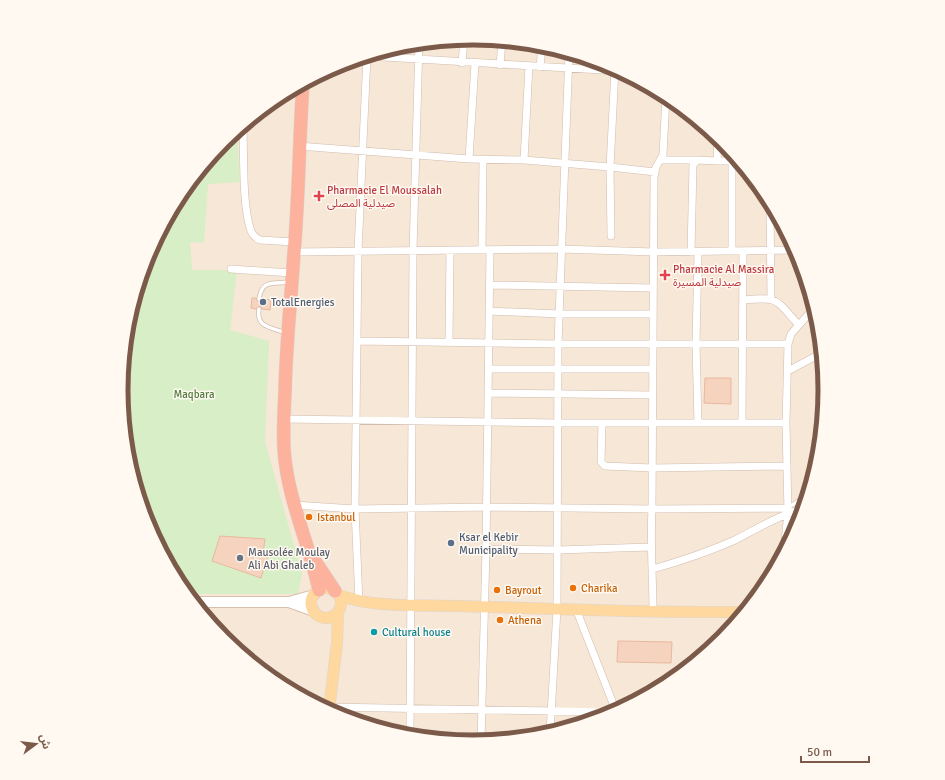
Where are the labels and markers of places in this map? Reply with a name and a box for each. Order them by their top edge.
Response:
place label: Pharmacie El Moussalah صيدلية المصلى [327,184,442,210]
marker: Pharmacie El Moussalah صيدلية المصلى [314,191,324,201]
place label: Pharmacie Al Massira صيدلية المسيرة [673,263,775,289]
marker: Pharmacie Al Massira صيدلية المسيرة [660,270,670,280]
place label: TotalEnergies [271,296,335,309]
marker: TotalEnergies [258,297,268,307]
place label: Istanbul [317,511,356,524]
marker: Istanbul [304,512,314,522]
place label: Ksar el Kebir Municipality [459,531,519,557]
marker: Ksar el Kebir Municipality [446,538,456,548]
place label: Mausolée Moulay Ali Abi Ghaleb [248,546,331,572]
marker: Mausolée Moulay Ali Abi Ghaleb [235,553,245,563]
place label: Charika [581,582,618,595]
marker: Charika [568,583,578,593]
place label: Bayrout [505,584,542,597]
marker: Bayrout [492,585,502,595]
place label: Athena [508,614,542,627]
marker: Athena [495,615,505,625]
place label: Cultural house [382,626,451,639]
marker: Cultural house [369,627,379,637]

